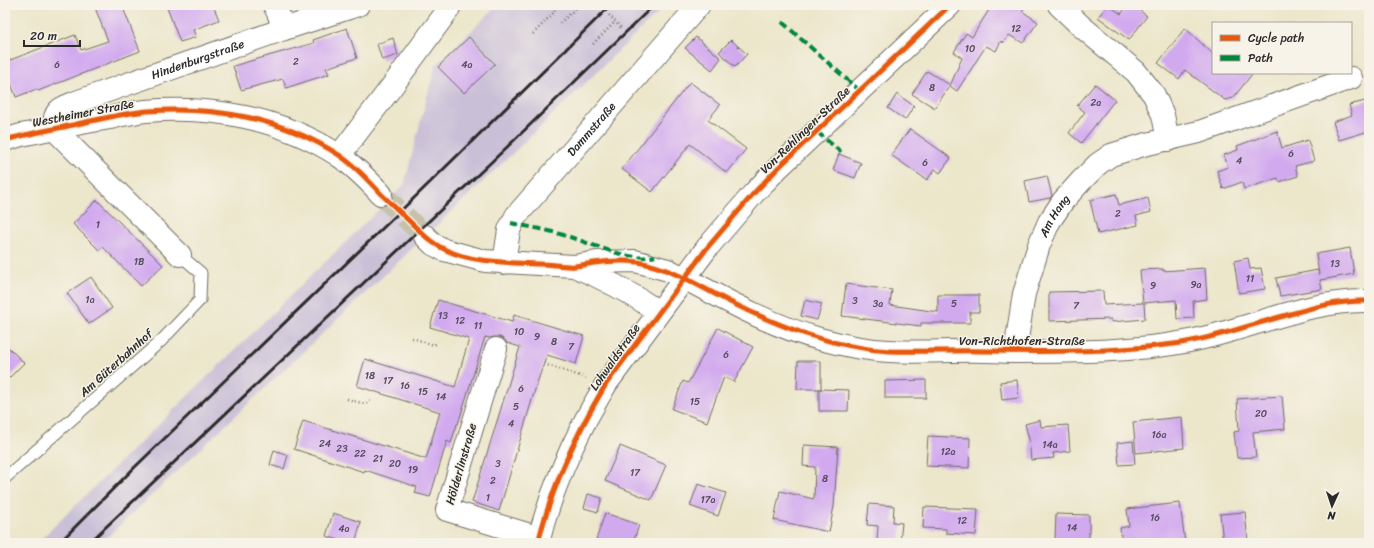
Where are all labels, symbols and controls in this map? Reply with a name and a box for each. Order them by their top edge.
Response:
house number: 12 [1011,20,1021,38]
scale bar [24,22,80,48]
legend [1212,22,1352,74]
text: 20 m [30,25,57,47]
text: Cycle path [1248,27,1304,49]
street label: Hindenburgstraße [148,33,247,86]
house number: 10 [965,40,975,58]
text: Path [1248,47,1273,69]
house number: 2 [293,53,299,71]
house number: 6 [54,56,60,74]
house number: 4a [461,56,473,74]
house number: 8 [929,79,935,97]
street label: Von-Rehlingen-Straße [754,81,856,179]
street label: Westheimer Straße [30,92,136,134]
house number: 2a [1091,94,1101,112]
street label: Dammstraße [561,97,622,162]
house number: 6 [1288,145,1294,163]
house number: 4 [1236,152,1242,170]
house number: 6 [922,154,928,172]
street label: Am Hang [1032,189,1075,242]
house number: 2 [1115,205,1121,223]
house number: 1 [96,216,100,234]
house number: 1B [134,253,145,271]
house number: 13 [1330,255,1340,273]
house number: 11 [1246,270,1254,288]
house number: 9a [1190,276,1202,294]
house number: 9 [1150,277,1156,295]
house number: 1a [85,291,95,309]
house number: 3 [852,292,858,310]
house number: 3a [873,295,883,313]
house number: 5 [951,295,957,313]
house number: 7 [1073,297,1080,315]
house number: 13 [438,307,448,325]
house number: 12 [455,312,465,330]
house number: 11 [474,317,482,335]
street label: Lohwaldstraße [584,319,646,395]
street label: Am Güterbahnhof [73,322,159,403]
house number: 10 [514,323,524,341]
house number: 9 [534,328,540,346]
street label: Von-Richthofen-Straße [959,330,1085,352]
house number: 8 [551,333,557,351]
house number: 7 [568,338,575,356]
house number: 6 [723,346,729,364]
house number: 18 [365,367,375,385]
house number: 17 [383,372,394,390]
house number: 16 [400,377,410,395]
house number: 6 [518,380,524,398]
house number: 15 [418,383,428,401]
house number: 14 [436,388,446,406]
house number: 15 [690,393,700,411]
house number: 5 [513,398,519,416]
house number: 20 [1255,405,1267,423]
house number: 4 [508,415,514,433]
street label: Hölderlinstraße [439,421,483,507]
house number: 16a [1152,426,1167,444]
house number: 24 [319,435,331,453]
house number: 14a [1042,436,1058,454]
house number: 23 [336,440,348,458]
house number: 12a [940,443,956,461]
house number: 22 [354,445,366,463]
house number: 21 [373,450,383,468]
house number: 20 [389,455,401,473]
house number: 3 [495,455,501,473]
house number: 19 [408,461,418,479]
house number: 17 [630,464,641,482]
house number: 8 [822,470,828,488]
house number: 2 [490,472,496,490]
north arrow [1312,486,1352,526]
house number: 1 [486,489,490,507]
house number: 17a [700,491,716,509]
text: N [1327,506,1337,525]
house number: 16 [1150,509,1160,527]
house number: 12 [957,512,967,530]
house number: 14 [1067,519,1077,537]
house number: 4a [338,520,350,538]

